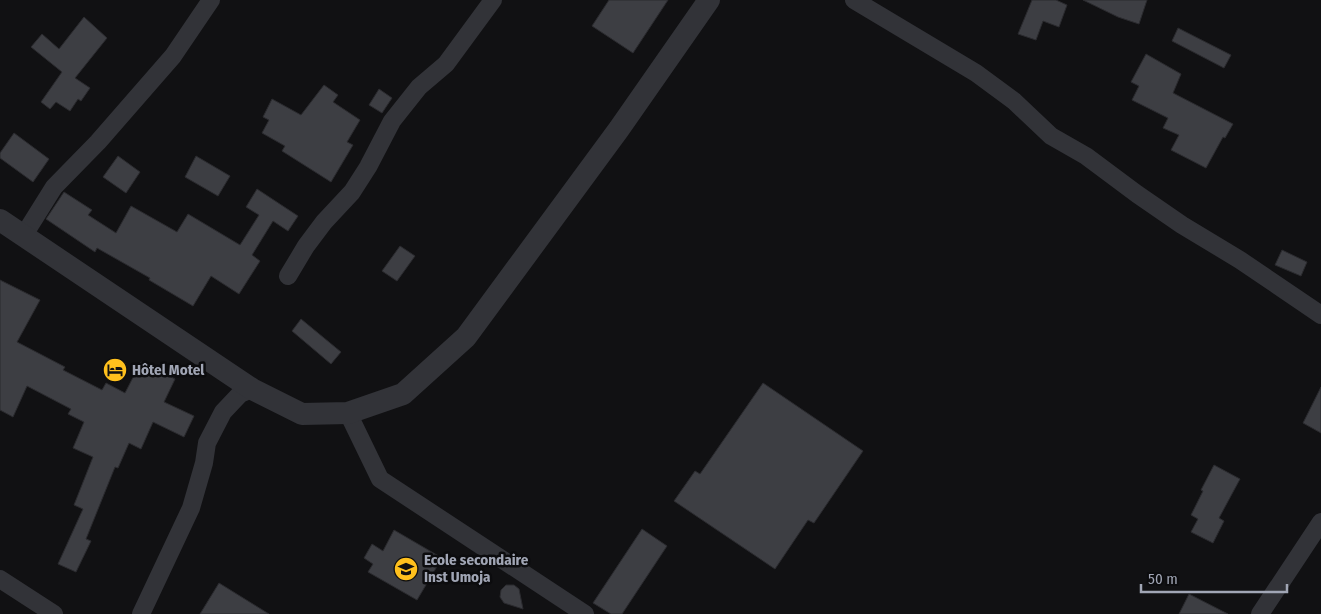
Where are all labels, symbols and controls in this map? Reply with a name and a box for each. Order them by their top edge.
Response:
hotel icon: Hôtel Motel [102,357,128,383]
place label: Hôtel Motel [132,361,205,379]
place label: Ecole secondaire Inst Umoja [424,551,529,586]
school or university icon: Ecole secondaire Inst Umoja [393,556,419,582]
scale bar [1141,562,1287,594]
text: 50 m [1148,570,1178,588]

